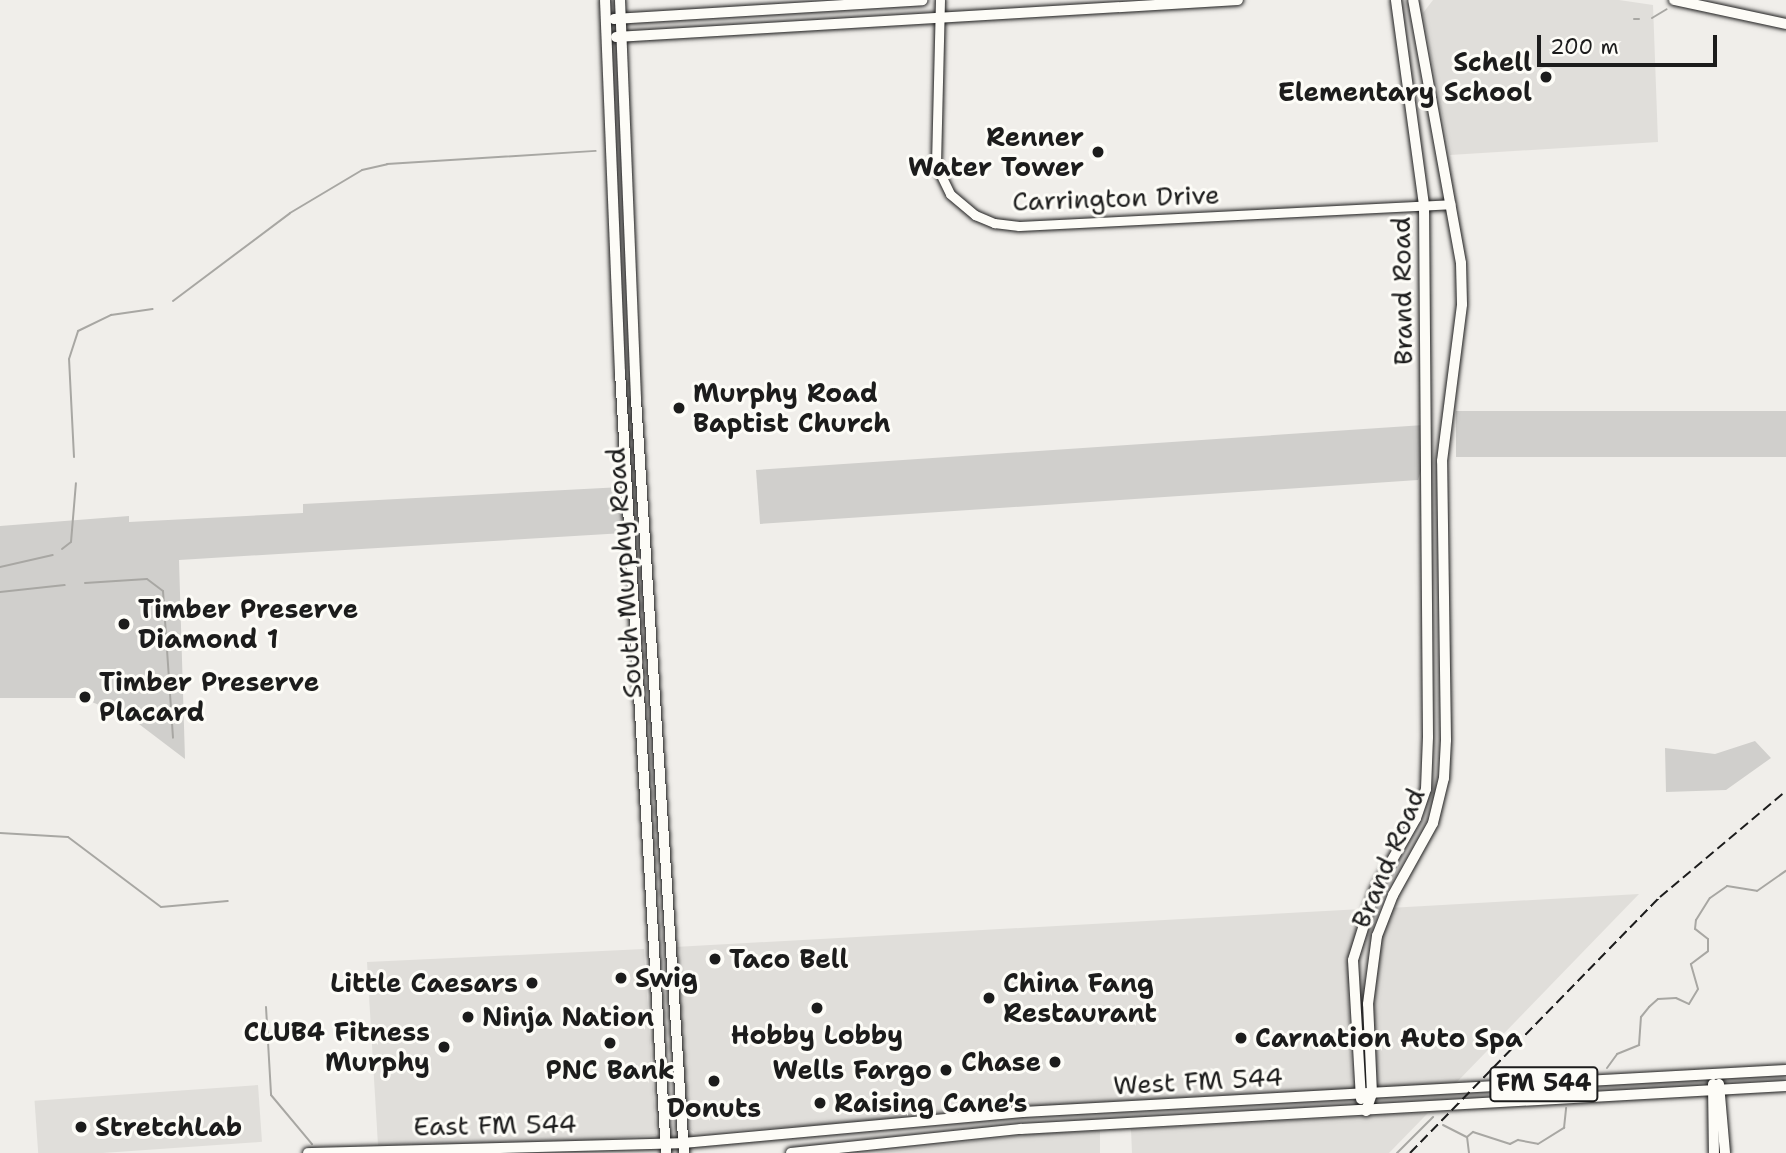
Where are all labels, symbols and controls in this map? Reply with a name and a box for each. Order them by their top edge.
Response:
scale bar [1541,21,1721,65]
text: 200 m [1550,33,1619,61]
place label: Schell Elementary School [1278,46,1532,108]
marker: Schell Elementary School [1538,69,1554,85]
place label: Renner Water Tower [908,121,1084,182]
marker: Renner Water Tower [1090,144,1106,160]
street label: Carrington Drive [1012,179,1220,217]
street label: Brand Road [1385,217,1419,365]
place label: Murphy Road Baptist Church [693,377,891,438]
marker: Murphy Road Baptist Church [671,400,687,416]
street label: South Murphy Road [600,446,648,700]
place label: Timber Preserve Diamond 1 [138,593,358,654]
marker: Timber Preserve Diamond 1 [116,616,132,632]
place label: Timber Preserve Placard [99,666,319,728]
marker: Timber Preserve Placard [77,689,93,705]
street label: Brand Road [1345,784,1431,932]
place label: Taco Bell [729,943,848,975]
marker: Taco Bell [707,951,723,967]
place label: Swig [635,962,698,994]
place label: Little Caesars [330,967,518,999]
place label: China Fang Restaurant [1003,967,1157,1028]
marker: Swig [613,970,629,986]
marker: Little Caesars [524,975,540,991]
marker: China Fang Restaurant [981,990,997,1006]
marker: Hobby Lobby [809,1000,825,1016]
place label: Ninja Nation [482,1001,654,1033]
marker: Ninja Nation [460,1009,476,1025]
place label: CLUB4 Fitness Murphy [244,1016,430,1078]
place label: Hobby Lobby [731,1019,903,1051]
place label: Carnation Auto Spa [1255,1022,1523,1054]
marker: Carnation Auto Spa [1233,1030,1249,1046]
marker: PNC Bank [602,1035,618,1051]
marker: CLUB4 Fitness Murphy [436,1039,452,1055]
place label: Chase [961,1046,1041,1078]
place label: PNC Bank [545,1054,675,1086]
place label: Wells Fargo [773,1054,932,1086]
marker: Chase [1047,1054,1063,1070]
street label: West FM 544 [1112,1061,1284,1101]
marker: Wells Fargo [938,1062,954,1078]
road number: FM 544 [1488,1064,1600,1104]
marker: Donuts [706,1073,722,1089]
place label: Raising Cane's [834,1087,1028,1119]
place label: Donuts [667,1092,761,1124]
marker: Raising Cane's [812,1095,828,1111]
street label: East FM 544 [413,1108,577,1142]
place label: StretchLab [95,1111,242,1143]
marker: StretchLab [73,1119,89,1135]

